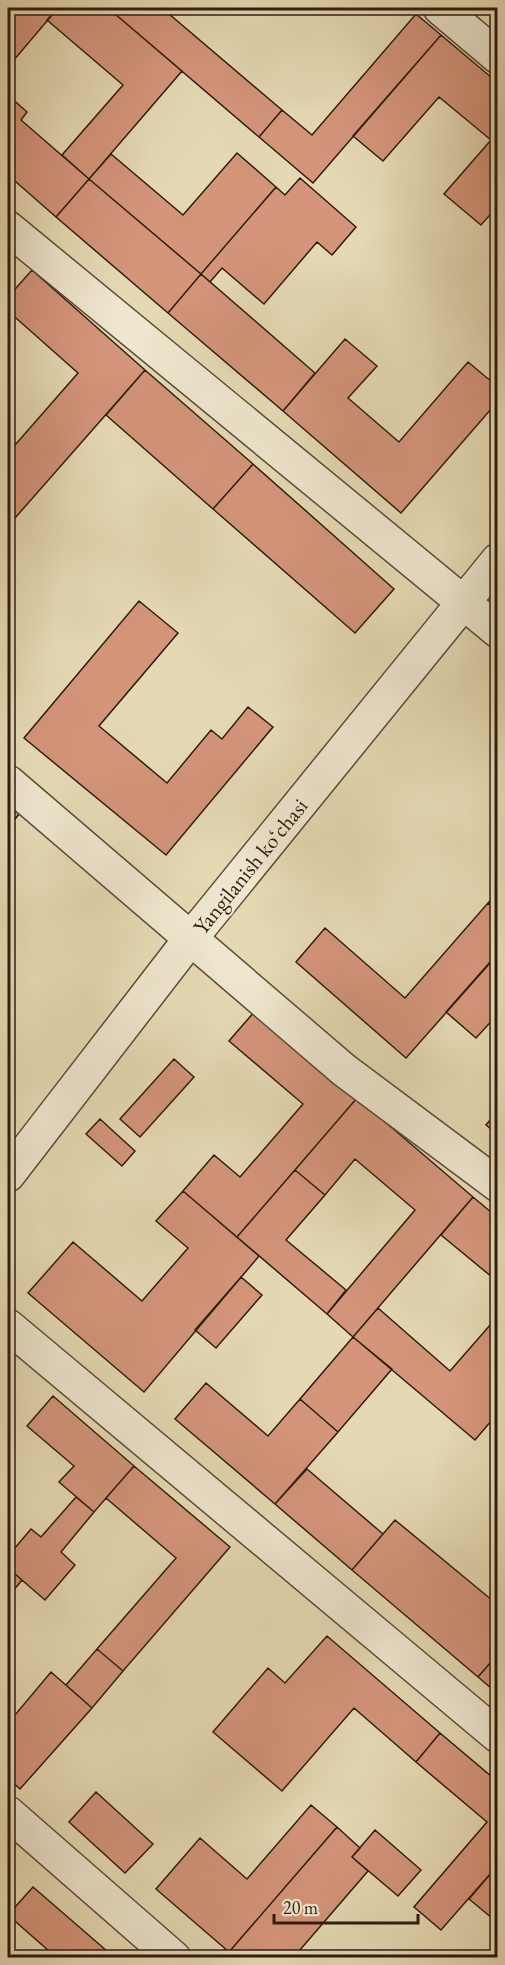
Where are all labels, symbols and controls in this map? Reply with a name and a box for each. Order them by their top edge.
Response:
street label: Yangilanish koʻchasi [187,792,314,940]
scale bar [274,1887,418,1925]
text: 20 m [283,1896,318,1919]

